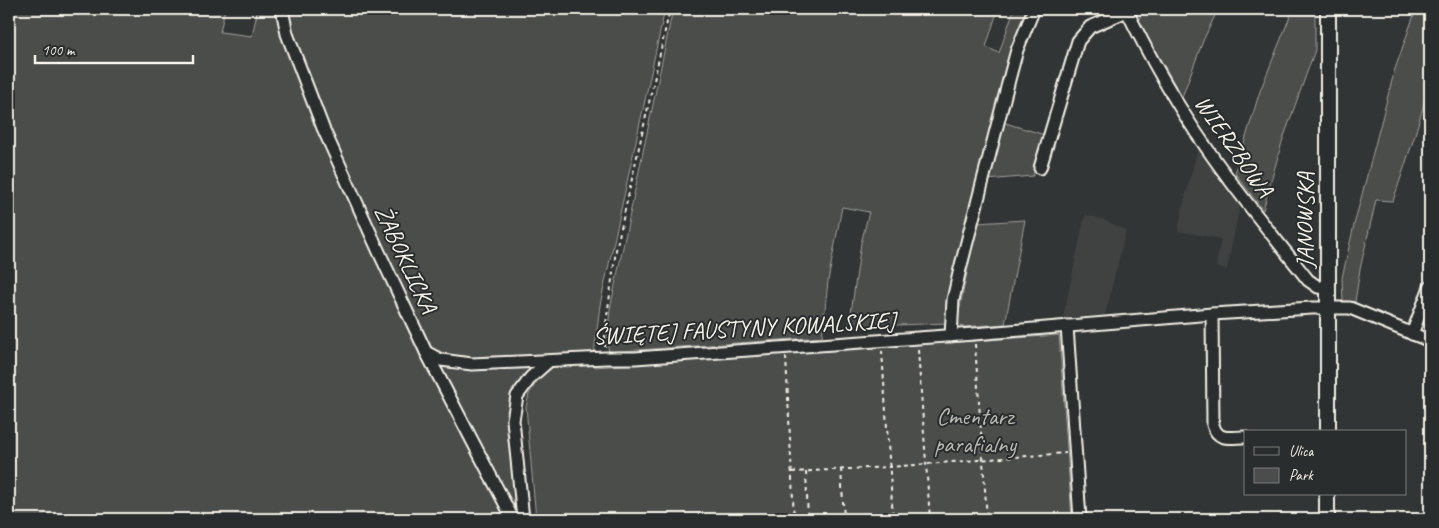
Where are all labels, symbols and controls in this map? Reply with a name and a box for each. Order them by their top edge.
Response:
scale bar [35,32,192,64]
text: 100 m [42,41,76,60]
street label: WIERZBOWA [1188,89,1280,203]
street label: JANOWSKA [1290,171,1320,269]
street label: ŻABOKLICKA [368,200,444,319]
street label: ŚWIĘTEJ FAUSTYNY KOWALSKIEJ [592,305,900,351]
park label: Cmentarz parafialny [934,401,1018,459]
legend [1244,430,1406,496]
text: Ulica [1289,442,1314,461]
text: Park [1289,466,1314,485]

